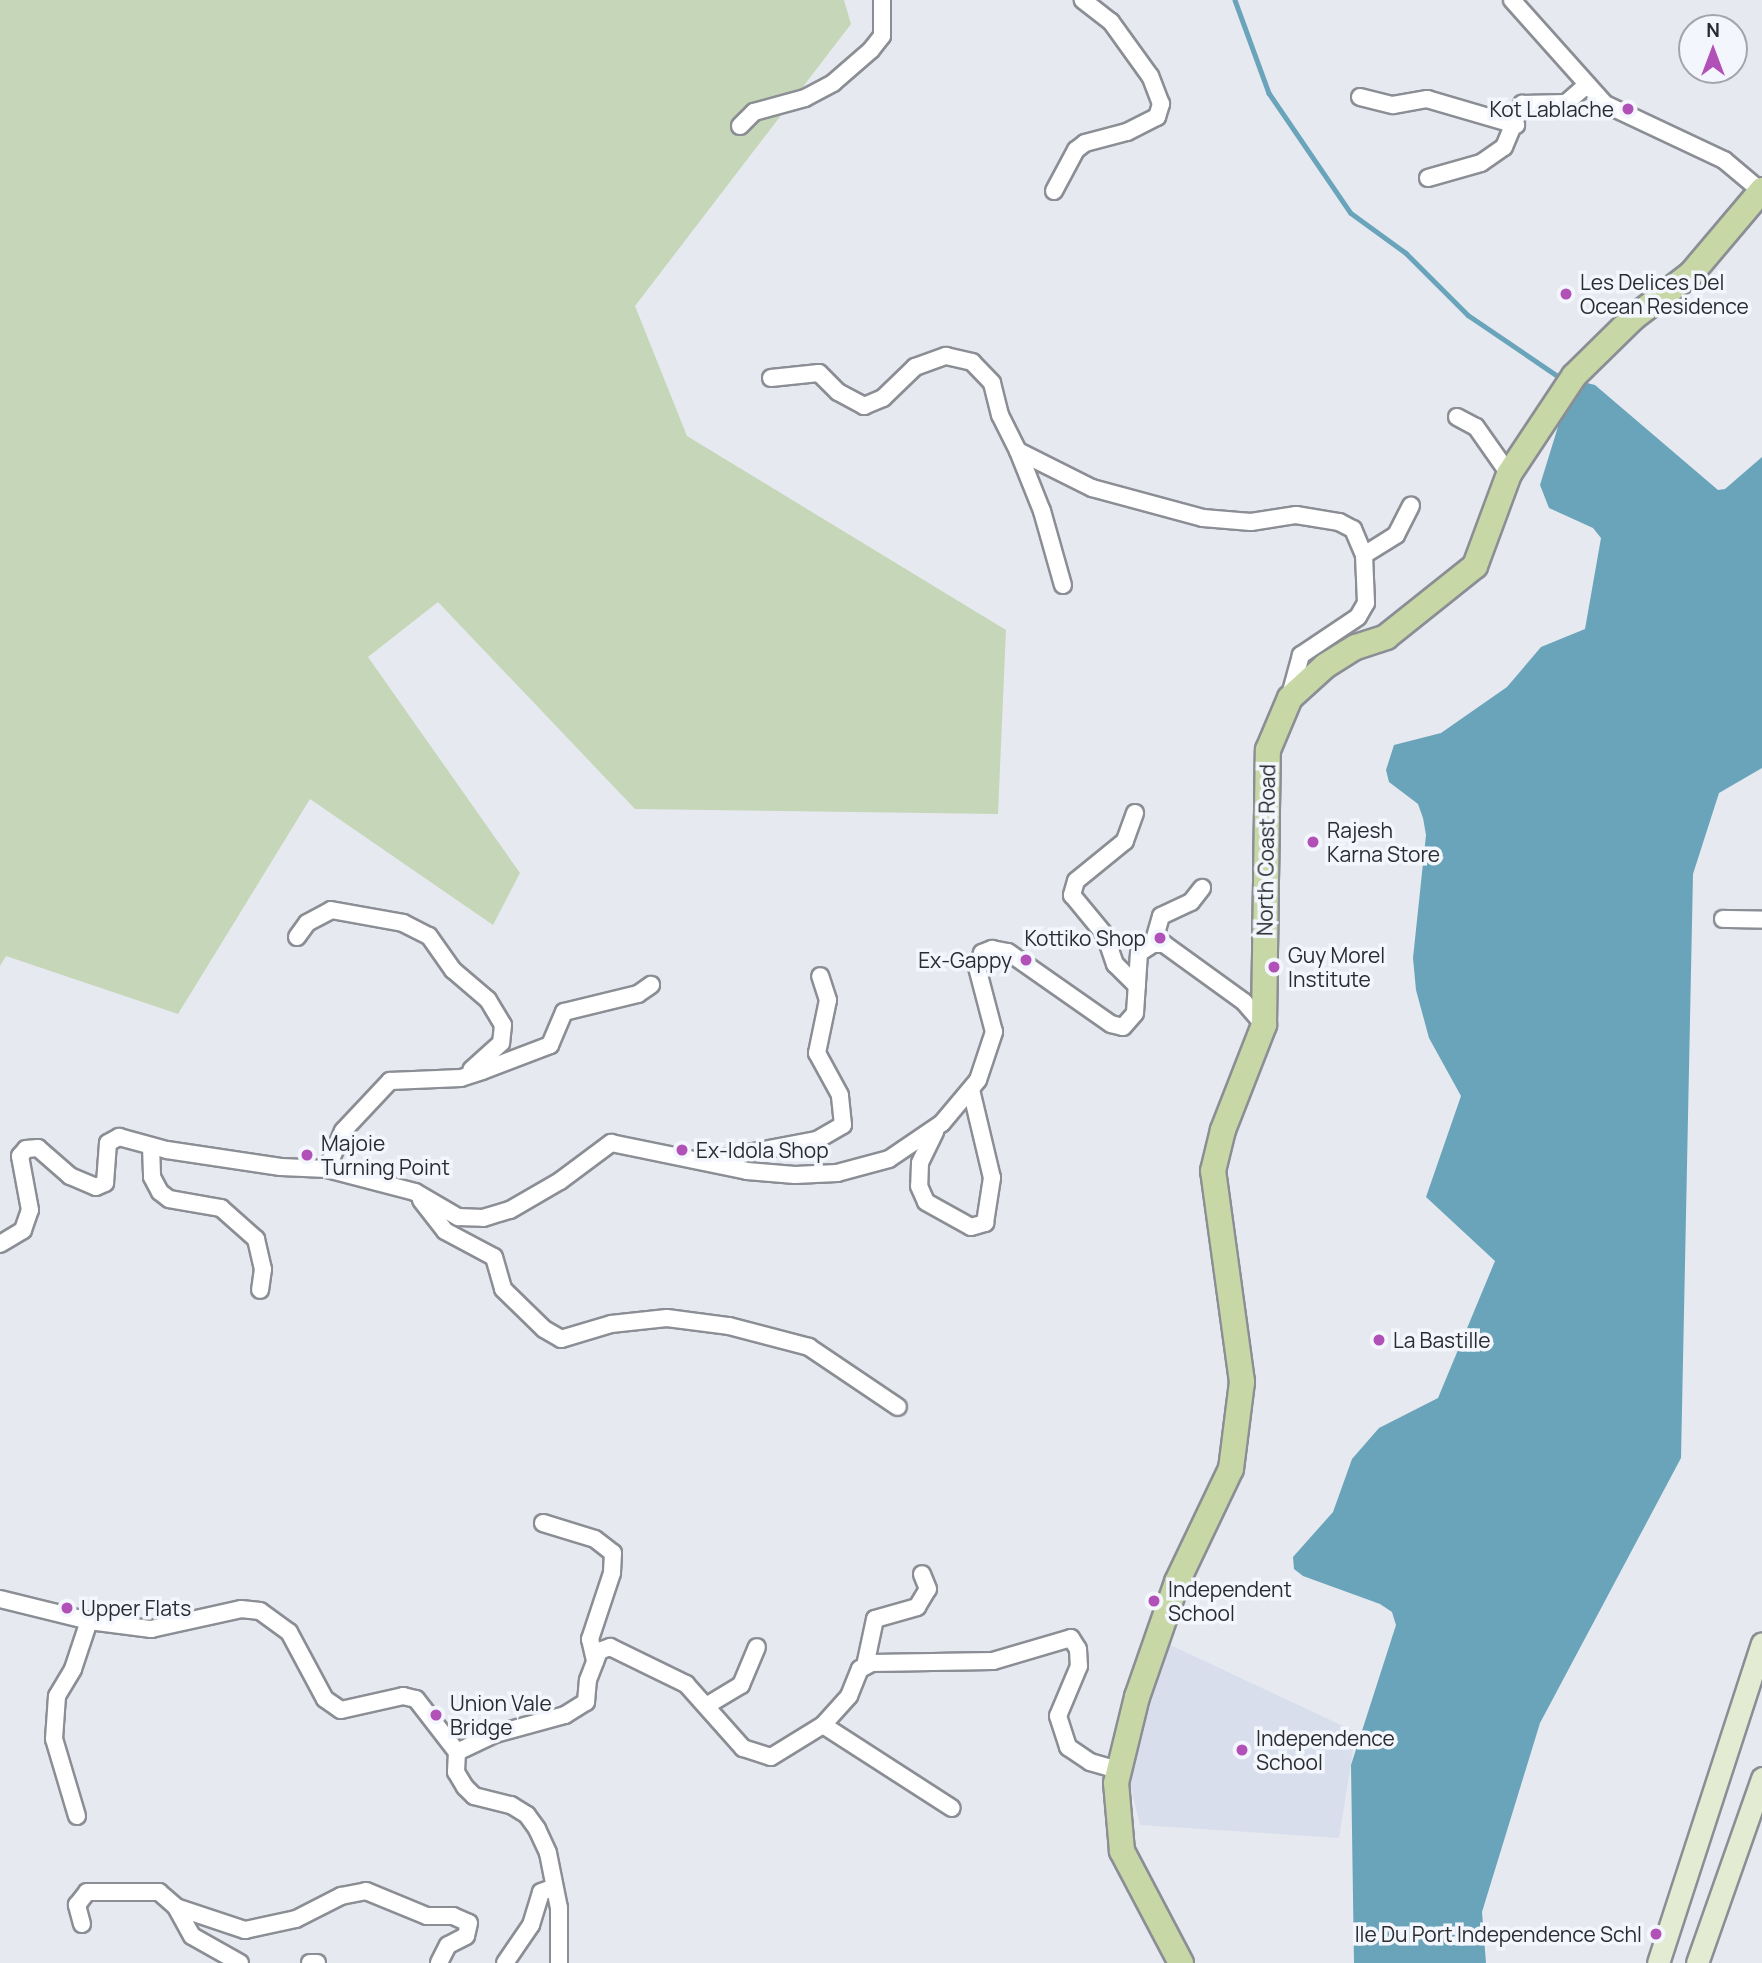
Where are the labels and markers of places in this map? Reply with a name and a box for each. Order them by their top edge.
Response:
place label: Kot Lablache [1490,96,1614,122]
marker: Kot Lablache [1620,101,1636,117]
place label: Les Delices Del Ocean Residence [1580,269,1749,319]
marker: Les Delices Del Ocean Residence [1558,286,1574,302]
place label: Rajesh Karna Store [1327,817,1440,867]
marker: Rajesh Karna Store [1305,834,1321,850]
place label: Kottiko Shop [1024,925,1146,951]
marker: Kottiko Shop [1152,930,1168,946]
place label: Guy Morel Institute [1288,942,1385,992]
place label: Ex-Gappy [918,947,1012,973]
marker: Ex-Gappy [1018,952,1034,968]
marker: Guy Morel Institute [1266,959,1282,975]
place label: Majoie Turning Point [321,1130,450,1180]
place label: Ex-Idola Shop [696,1137,829,1163]
marker: Ex-Idola Shop [674,1142,690,1158]
marker: Majoie Turning Point [299,1147,315,1163]
place label: La Bastille [1393,1327,1491,1353]
marker: La Bastille [1371,1332,1387,1348]
place label: Independent School [1168,1576,1292,1626]
marker: Independent School [1146,1593,1162,1609]
place label: Upper Flats [81,1595,191,1621]
marker: Upper Flats [59,1600,75,1616]
place label: Union Vale Bridge [450,1690,552,1740]
marker: Union Vale Bridge [428,1707,444,1723]
place label: Independence School [1256,1725,1395,1775]
marker: Independence School [1234,1742,1250,1758]
place label: Ile Du Port Independence Schl [1355,1921,1642,1947]
marker: Ile Du Port Independence Schl [1648,1926,1664,1942]

